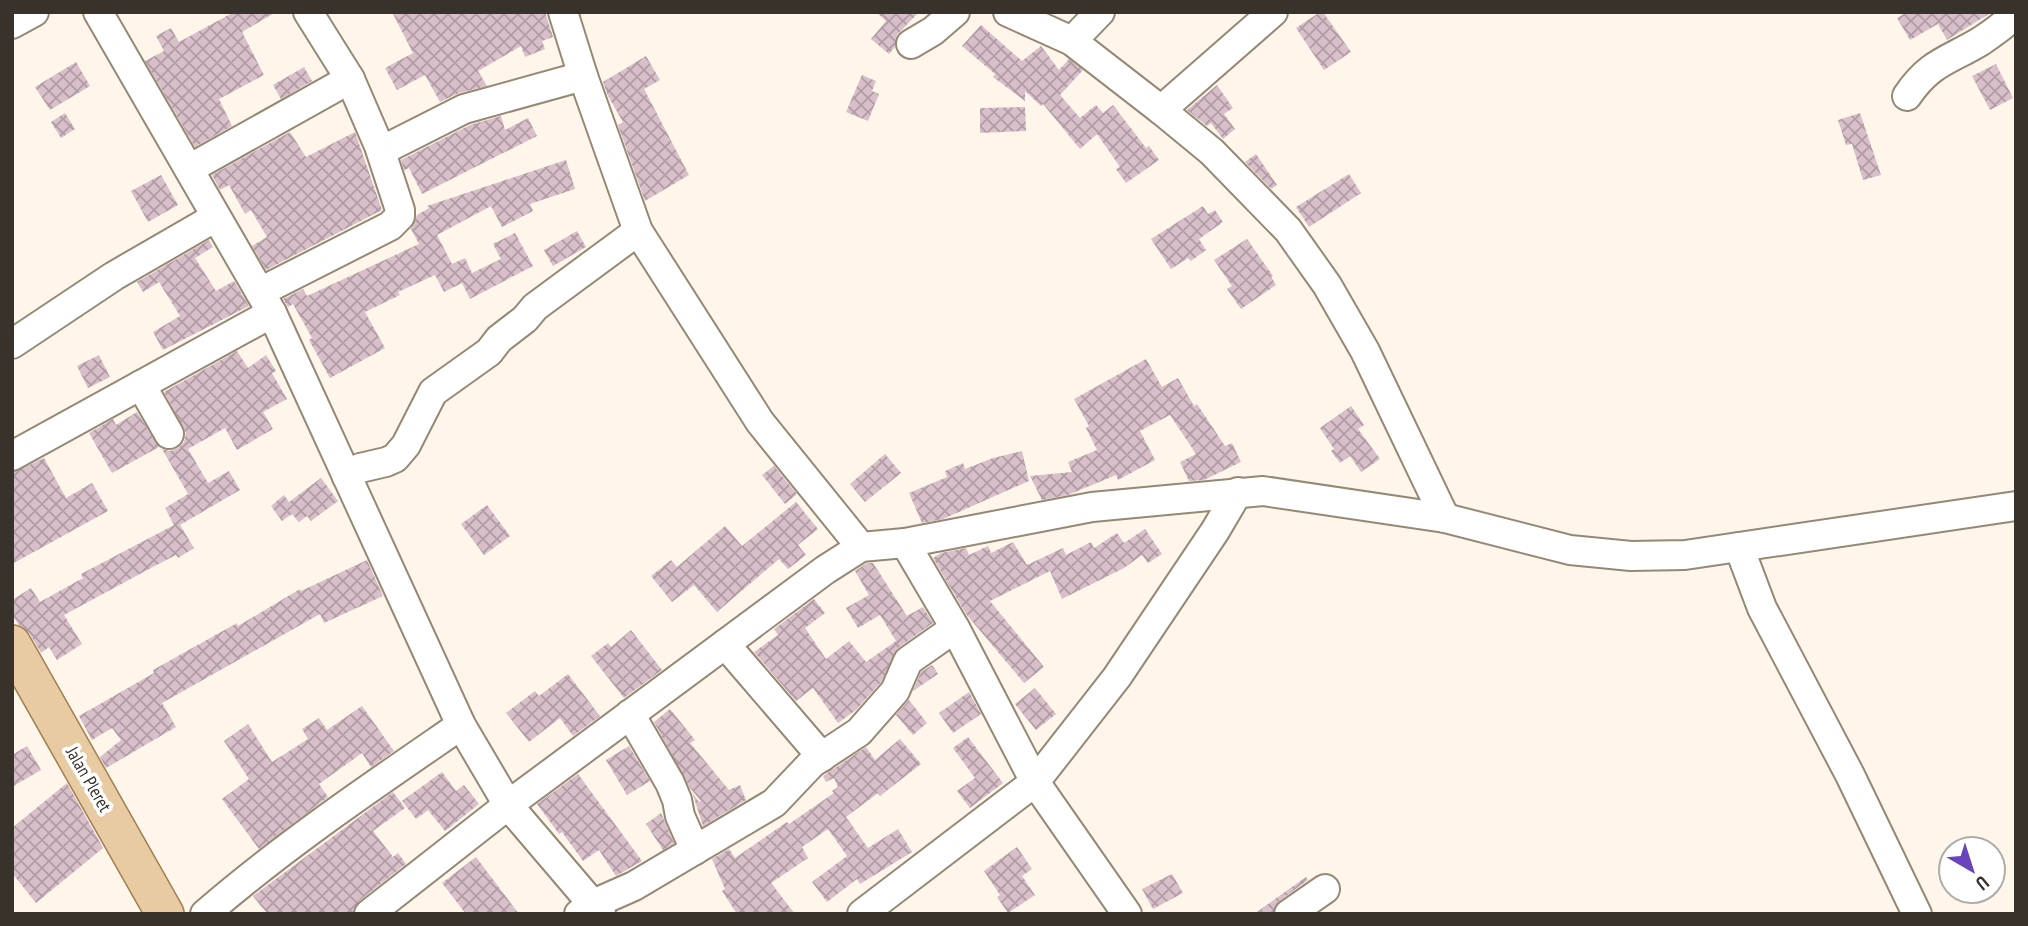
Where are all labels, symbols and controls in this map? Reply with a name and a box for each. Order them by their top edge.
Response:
street label: Jalan Pleret [61,741,117,816]
north arrow [1937,835,2007,905]
text: U [1971,871,1994,896]

